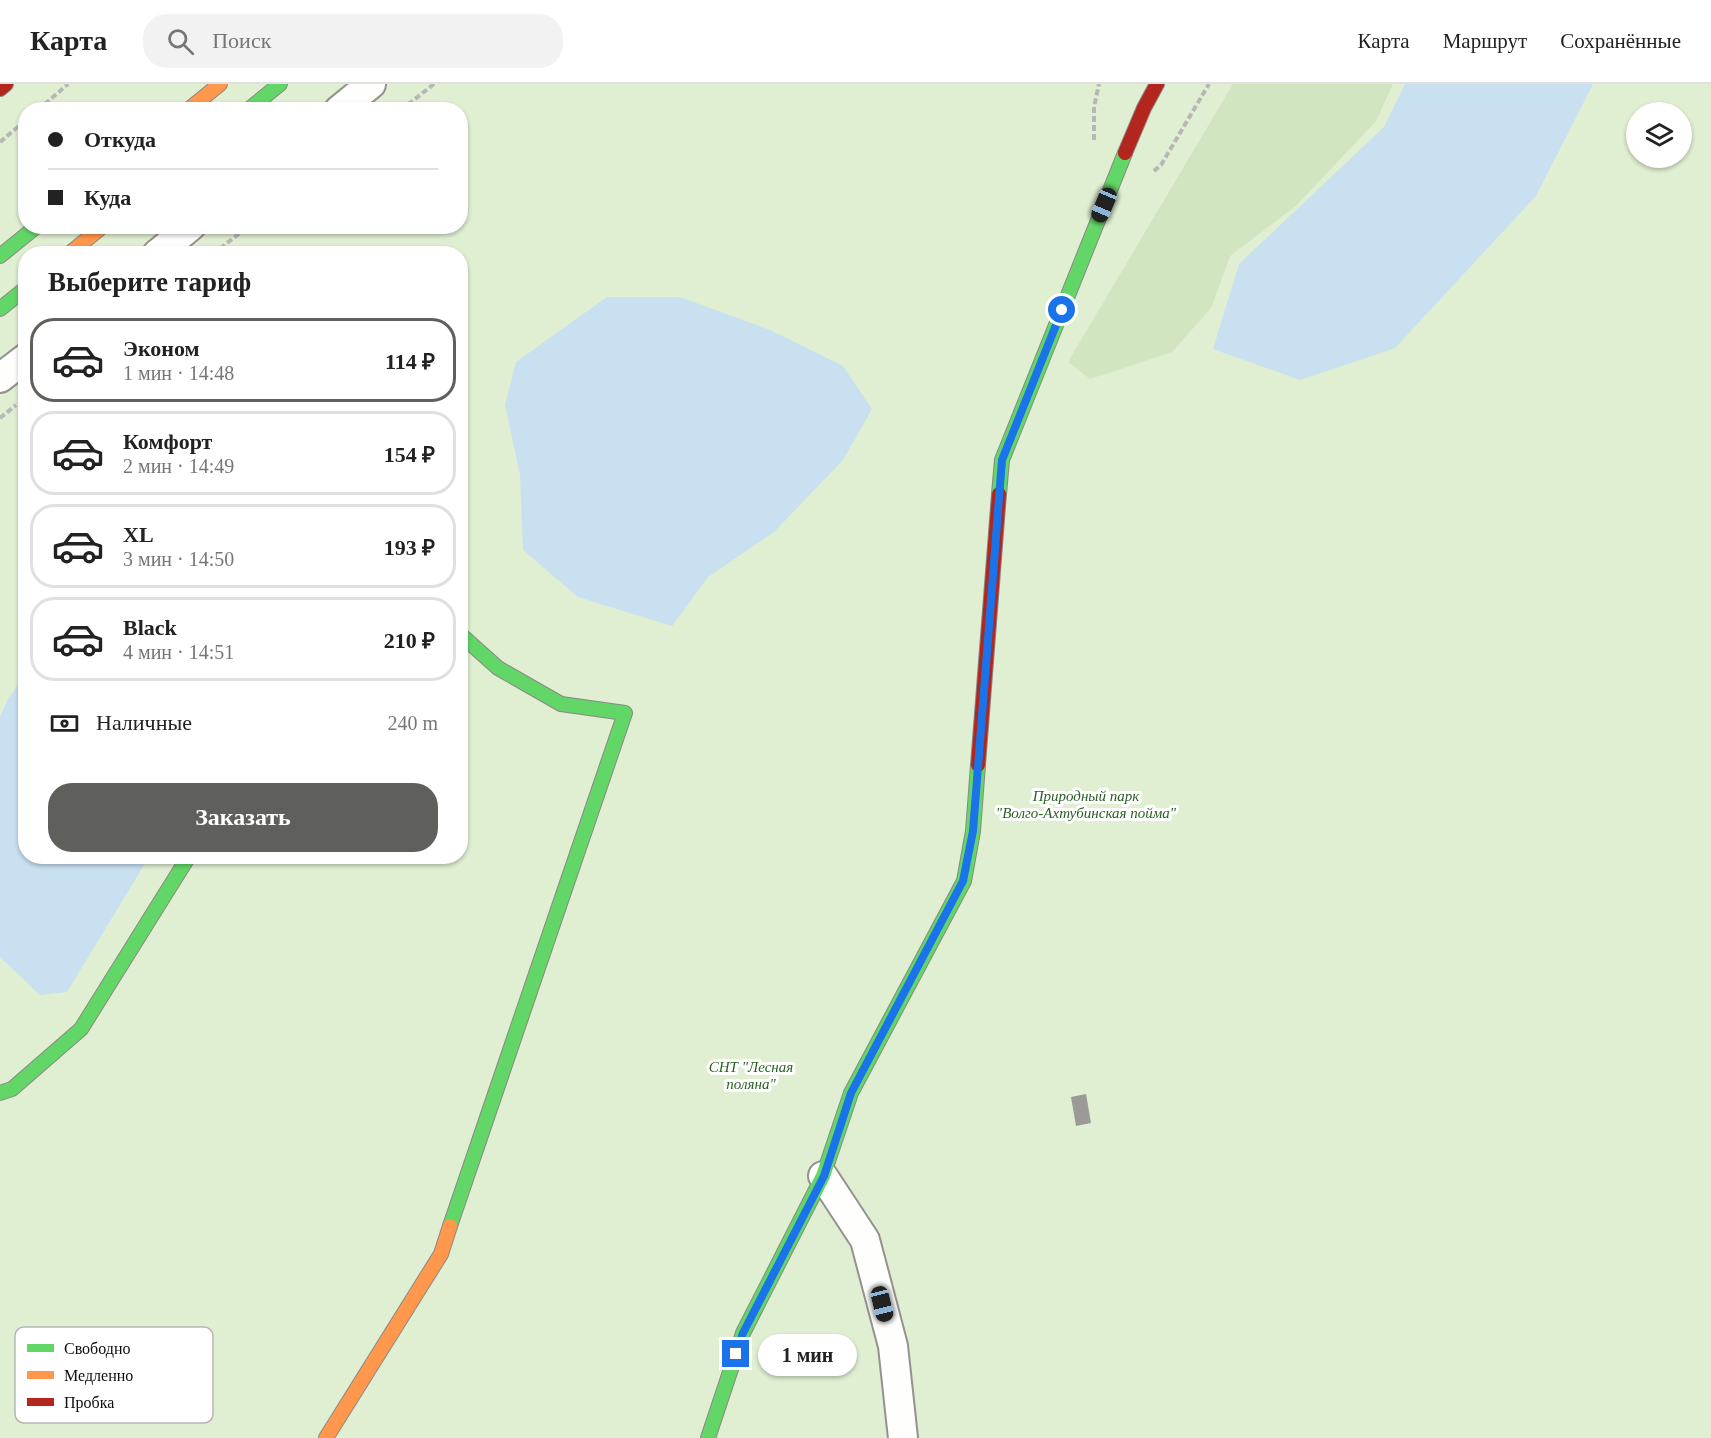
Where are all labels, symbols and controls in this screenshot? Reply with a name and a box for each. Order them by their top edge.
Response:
search box [143,14,563,68]
text: Карта [30,25,107,56]
icon: search [164,25,197,58]
text: Поиск [212,28,271,53]
text: Карта [1358,29,1410,53]
text: Маршрут [1443,29,1527,53]
text: Сохранённые [1560,29,1681,53]
map controls [1626,102,1692,168]
button: layers [1626,102,1692,168]
text: Откуда [84,127,156,152]
text: Куда [84,185,131,210]
car [1089,185,1119,225]
text: Выберите тариф [48,267,251,297]
route start [1048,296,1075,323]
icon: car [51,333,105,387]
text: Эконом [123,336,200,361]
text: 114 ₽ [385,349,435,374]
text: 1 мин · 14:48 [123,362,234,384]
icon: car [51,426,105,480]
text: Комфорт [123,429,212,454]
text: 154 ₽ [384,442,435,467]
text: 2 мин · 14:49 [123,455,234,477]
icon: car [51,519,105,573]
text: XL [123,522,154,547]
text: 193 ₽ [384,535,435,560]
text: 3 мин · 14:50 [123,548,234,570]
icon: car [51,612,105,666]
text: Black [123,615,177,640]
text: 210 ₽ [384,628,435,653]
text: 4 мин · 14:51 [123,641,234,663]
icon: cash [48,707,81,740]
text: Наличные [96,710,192,735]
text: 240 m [387,712,438,734]
button: Заказать [48,783,438,852]
park label: Природный парк "Волго-Ахтубинская пойма" [996,788,1177,821]
park label: СНТ "Лесная поляна" [709,1059,793,1092]
car [869,1284,895,1324]
legend [15,1327,213,1423]
callout: 1 мин [757,1333,856,1375]
text: Свободно [64,1340,131,1358]
route end [722,1340,749,1367]
text: 1 мин [782,1344,833,1366]
text: Медленно [64,1367,133,1385]
text: Пробка [64,1394,114,1412]

